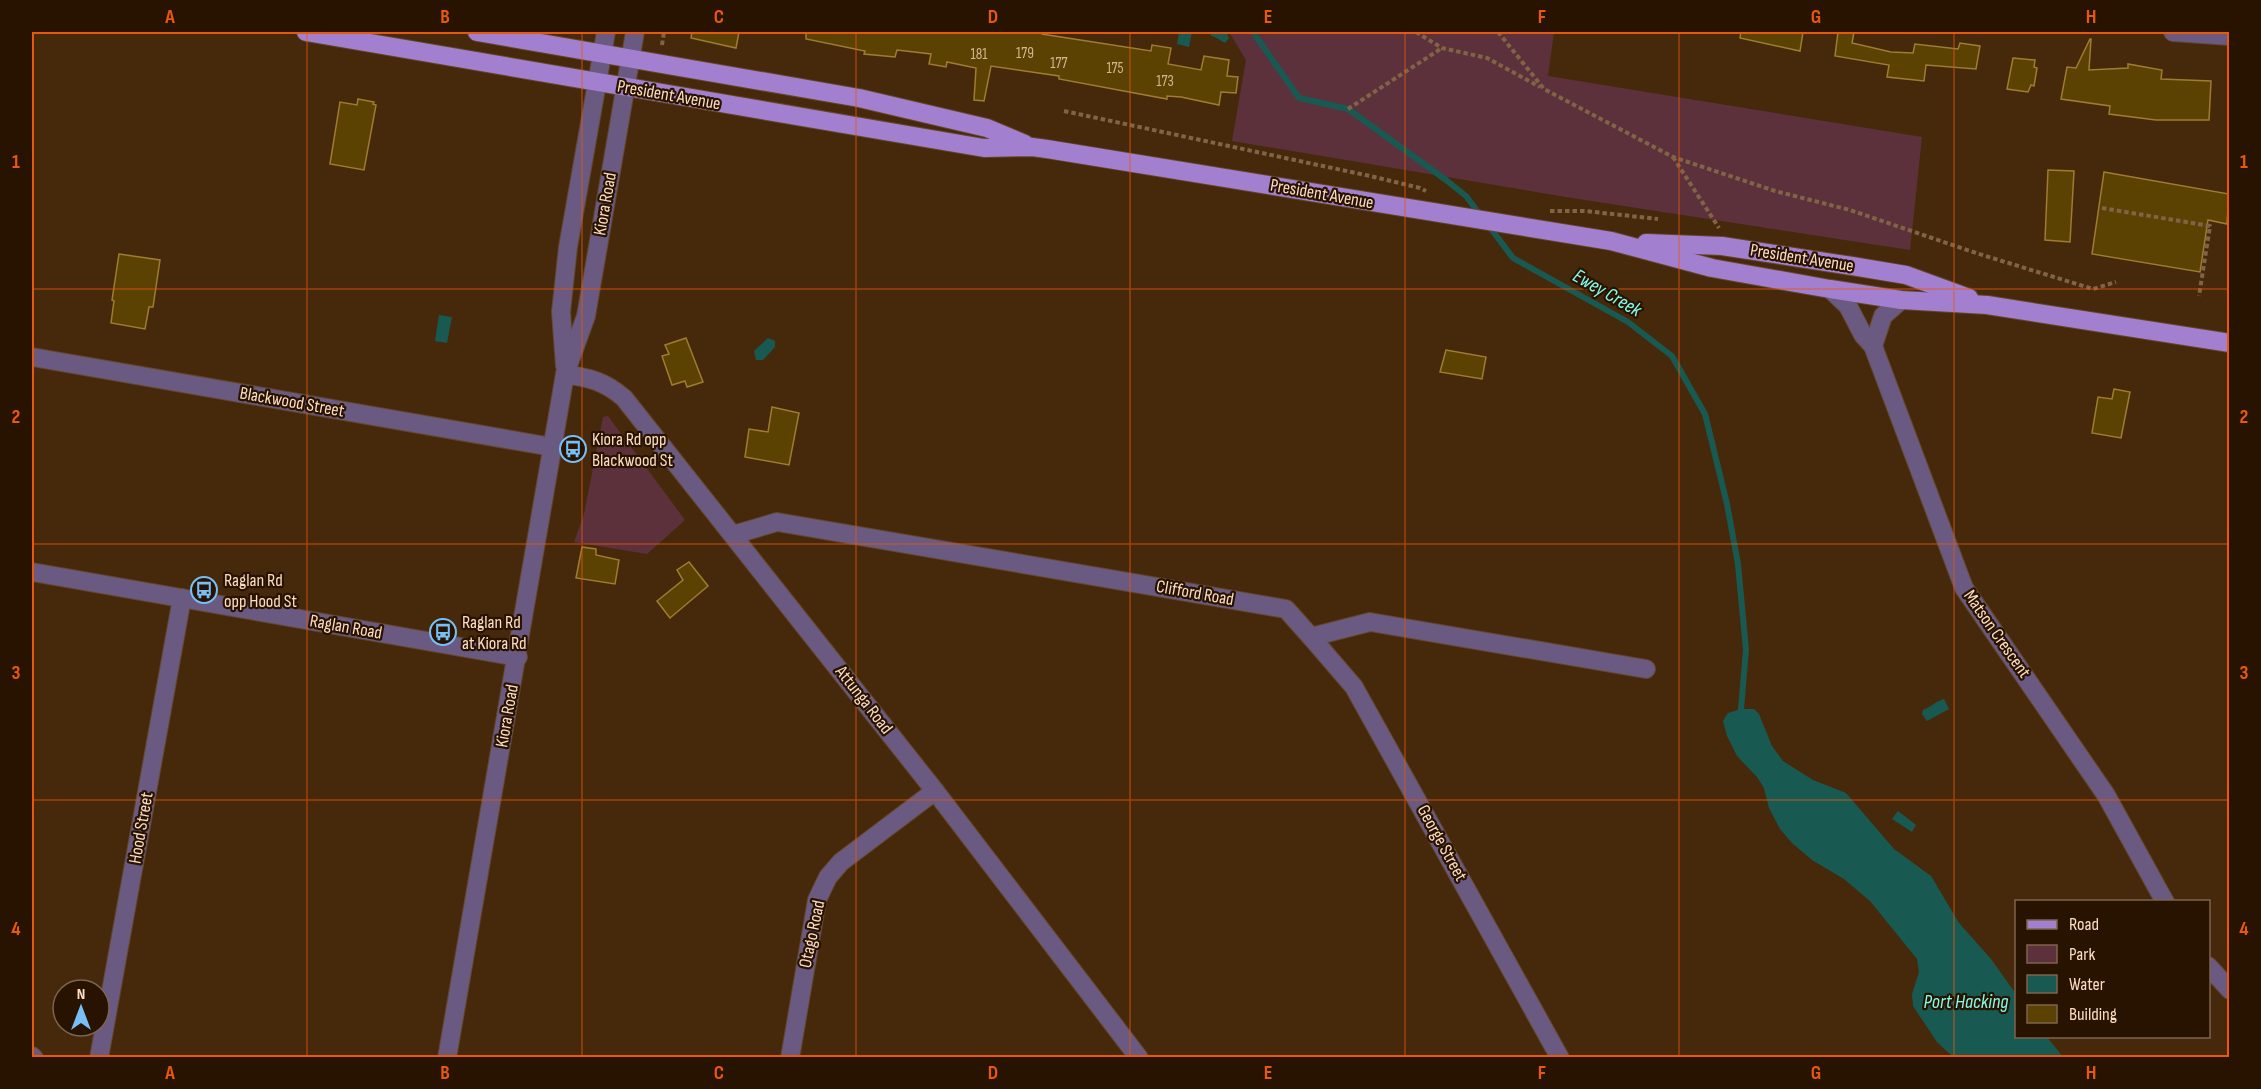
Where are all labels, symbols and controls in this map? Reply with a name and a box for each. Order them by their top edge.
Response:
text: A [164,5,175,29]
text: B [440,5,450,29]
text: C [714,5,724,29]
text: D [988,5,998,29]
text: E [1264,5,1272,29]
text: F [1538,5,1546,29]
text: G [1811,5,1821,29]
text: H [2086,5,2096,29]
house number: 179 [1016,44,1034,63]
house number: 181 [970,45,988,64]
house number: 177 [1050,54,1068,73]
house number: 175 [1106,59,1124,78]
house number: 173 [1156,72,1174,91]
street label: President Avenue [616,76,722,114]
text: 1 [12,150,20,174]
text: 1 [2240,150,2248,174]
street label: Kiora Road [589,171,621,237]
street label: President Avenue [1269,175,1375,213]
street label: President Avenue [1749,239,1855,277]
water label: Ewey Creek [1568,264,1646,322]
street label: Blackwood Street [238,382,346,422]
text: 2 [12,405,20,429]
text: 2 [2240,405,2248,429]
place label: Kiora Rd opp Blackwood St [592,429,673,471]
bus stop icon: Kiora Rd opp Blackwood St [558,434,588,464]
place label: Raglan Rd opp Hood St [224,570,297,612]
bus stop icon: Raglan Rd opp Hood St [189,575,219,605]
street label: Clifford Road [1155,576,1235,610]
street label: Matson Crescent [1959,586,2035,682]
street label: Raglan Road [308,610,384,644]
place label: Raglan Rd at Kiora Rd [462,612,527,654]
bus stop icon: Raglan Rd at Kiora Rd [428,617,458,647]
text: 3 [12,661,21,685]
street label: Attunga Road [830,661,897,738]
text: 3 [2240,661,2249,685]
street label: Kiora Road [491,683,523,749]
street label: Hood Street [124,790,158,865]
street label: George Street [1413,801,1472,885]
street label: Otago Road [795,898,829,970]
legend [2015,900,2210,1038]
text: Road [2069,914,2099,935]
text: 4 [11,917,21,941]
text: 4 [2239,917,2249,941]
text: Park [2069,944,2095,965]
text: Water [2069,974,2105,995]
north arrow [51,978,111,1038]
text: N [77,985,85,1004]
water label: Port Hacking [1924,990,2008,1014]
text: Building [2069,1004,2117,1025]
text: A [164,1061,175,1085]
text: B [440,1061,450,1085]
text: C [714,1061,724,1085]
text: D [988,1061,998,1085]
text: E [1264,1061,1272,1085]
text: F [1538,1061,1546,1085]
text: G [1811,1061,1821,1085]
text: H [2086,1061,2096,1085]

